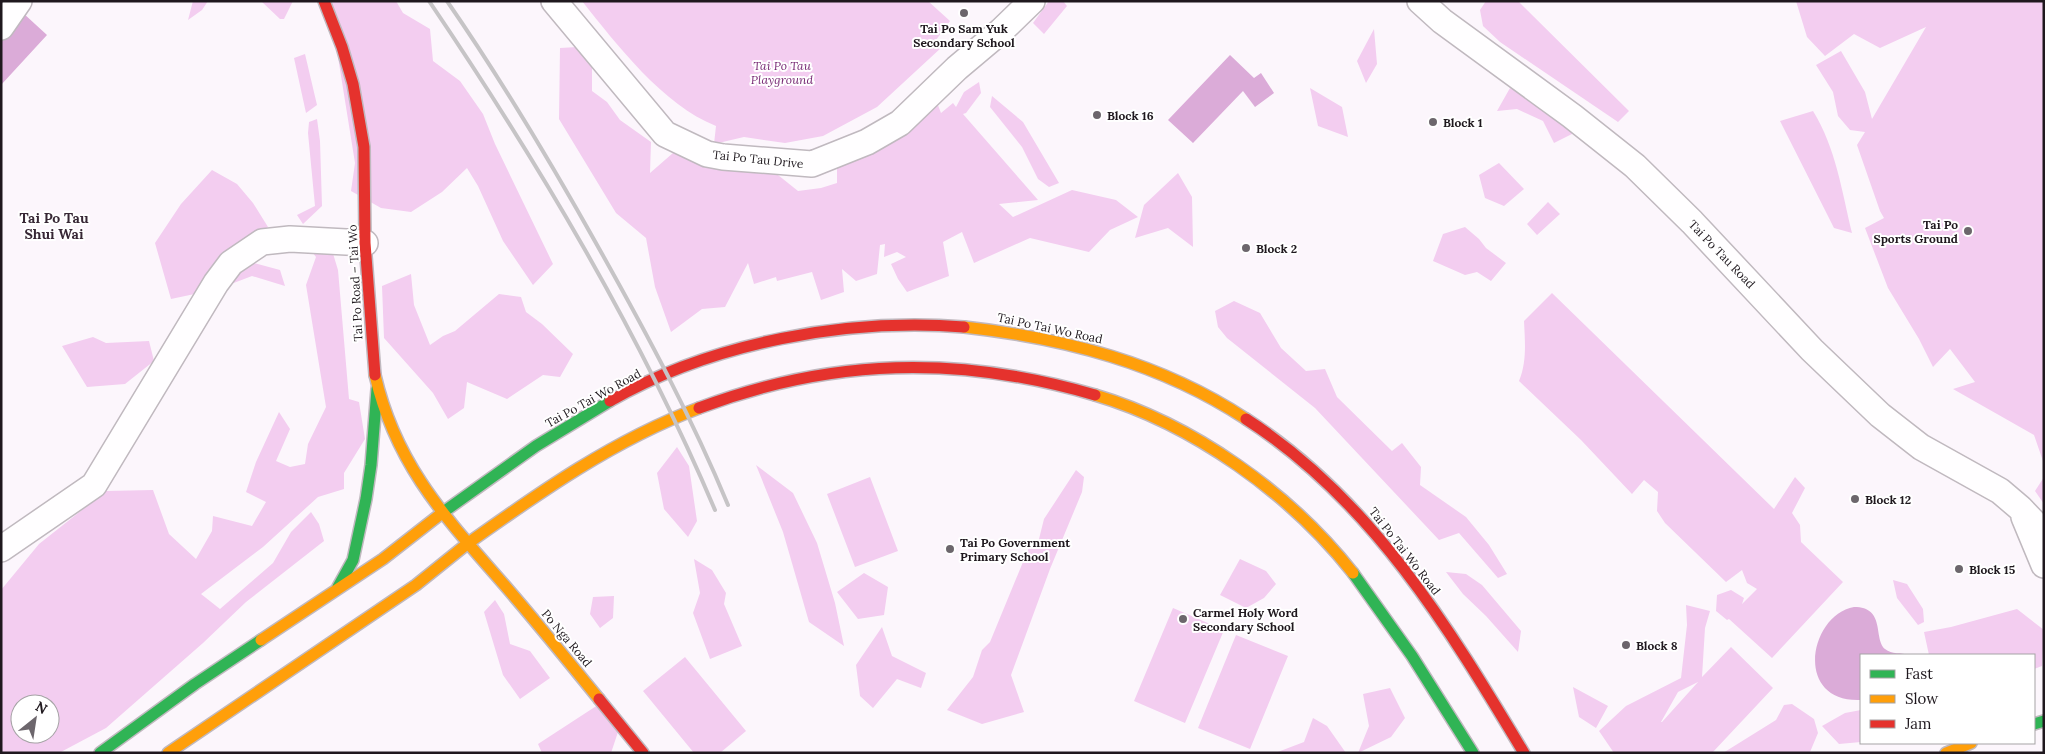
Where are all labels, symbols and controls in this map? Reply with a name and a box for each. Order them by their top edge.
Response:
marker: Tai Po Sam Yuk Secondary School [958,7,970,19]
place label: Tai Po Sam Yuk Secondary School [913,21,1015,50]
park label: Tai Po Tau Playground [751,58,813,87]
place label: Block 16 [1107,108,1154,123]
marker: Block 16 [1091,109,1103,121]
place label: Block 1 [1443,115,1483,130]
marker: Block 1 [1427,116,1439,128]
street label: Tai Po Tau Drive [712,147,805,171]
district label: Tai Po Tau Shui Wai [19,209,89,243]
street label: Tai Po Tau Road [1686,217,1758,291]
place label: Tai Po Sports Ground [1874,217,1958,246]
street label: Tai Po Road – Tai Wo [344,224,366,342]
marker: Tai Po Sports Ground [1962,225,1974,237]
place label: Block 2 [1256,241,1297,256]
marker: Block 2 [1240,242,1252,254]
street label: Tai Po Tai Wo Road [996,310,1104,346]
street label: Tai Po Tai Wo Road [543,365,643,431]
place label: Block 12 [1865,492,1911,507]
marker: Block 12 [1849,493,1861,505]
street label: Tai Po Tai Wo Road [1366,504,1444,598]
place label: Tai Po Government Primary School [960,535,1071,564]
marker: Tai Po Government Primary School [944,543,956,555]
place label: Block 15 [1969,562,2016,577]
marker: Block 15 [1953,563,1965,575]
place label: Carmel Holy Word Secondary School [1193,605,1298,634]
street label: Po Nga Road [539,606,595,670]
marker: Carmel Holy Word Secondary School [1177,613,1189,625]
place label: Block 8 [1636,638,1678,653]
marker: Block 8 [1620,639,1632,651]
legend [1860,654,2035,744]
text: Fast [1905,664,1933,683]
text: Slow [1905,689,1938,708]
north arrow [10,694,60,744]
text: N [32,697,51,718]
text: Jam [1904,714,1932,733]

